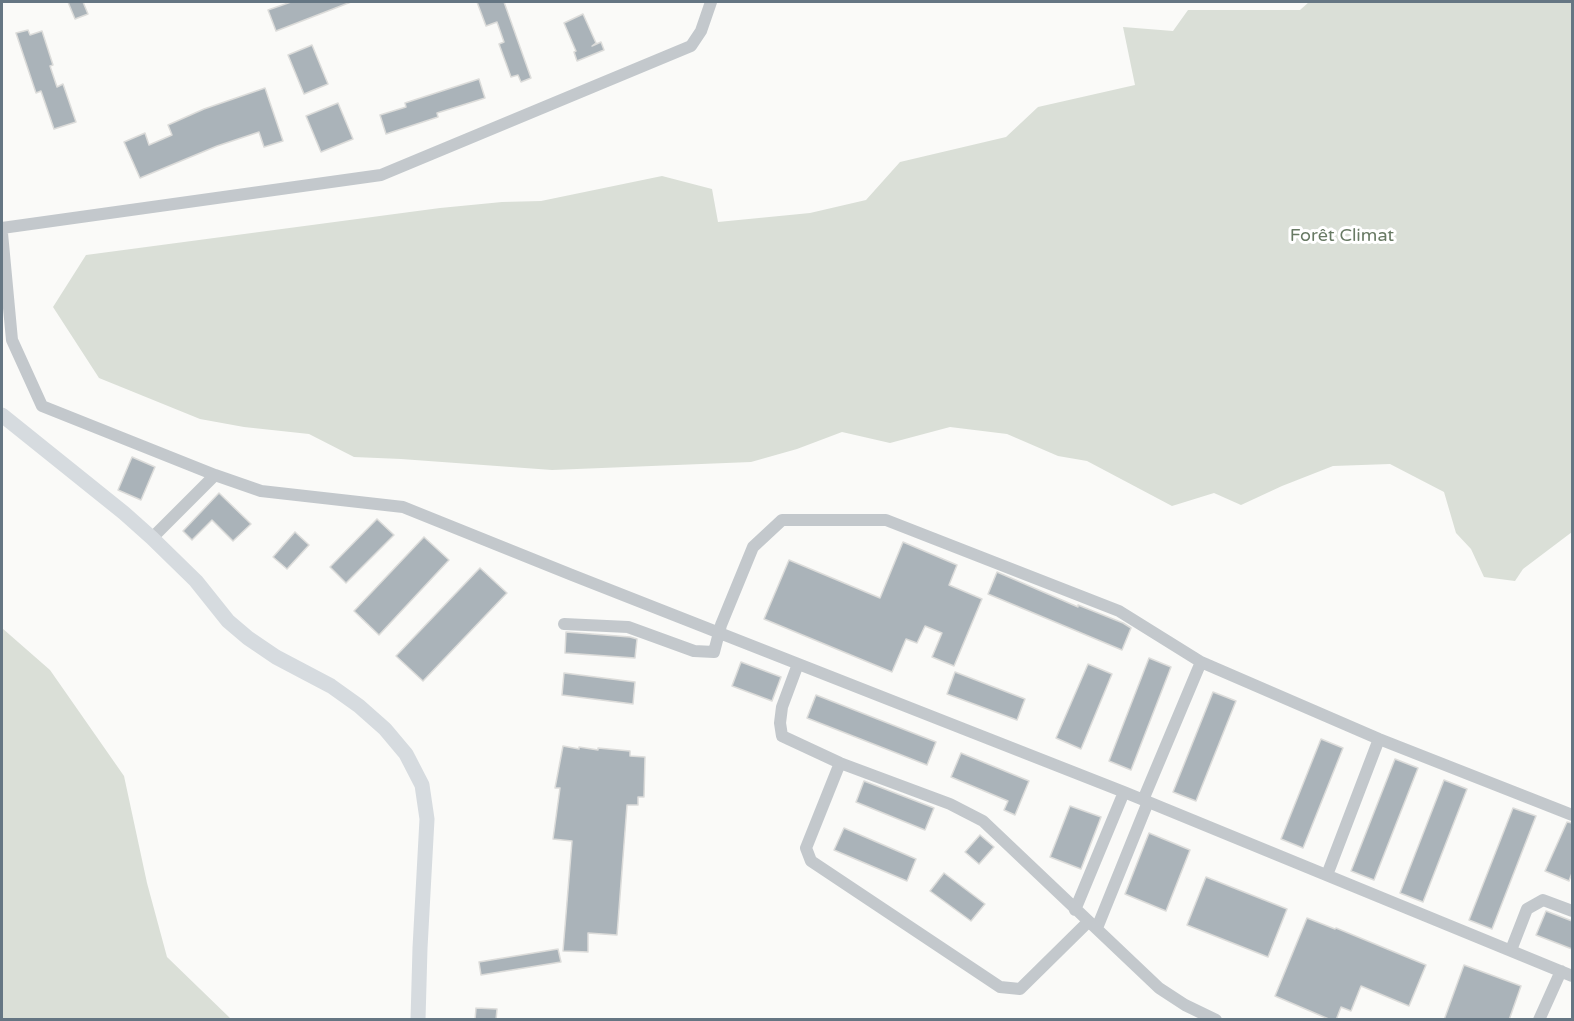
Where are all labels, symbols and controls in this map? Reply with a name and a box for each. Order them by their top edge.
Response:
park label: Forêt Climat [1290,225,1394,247]

